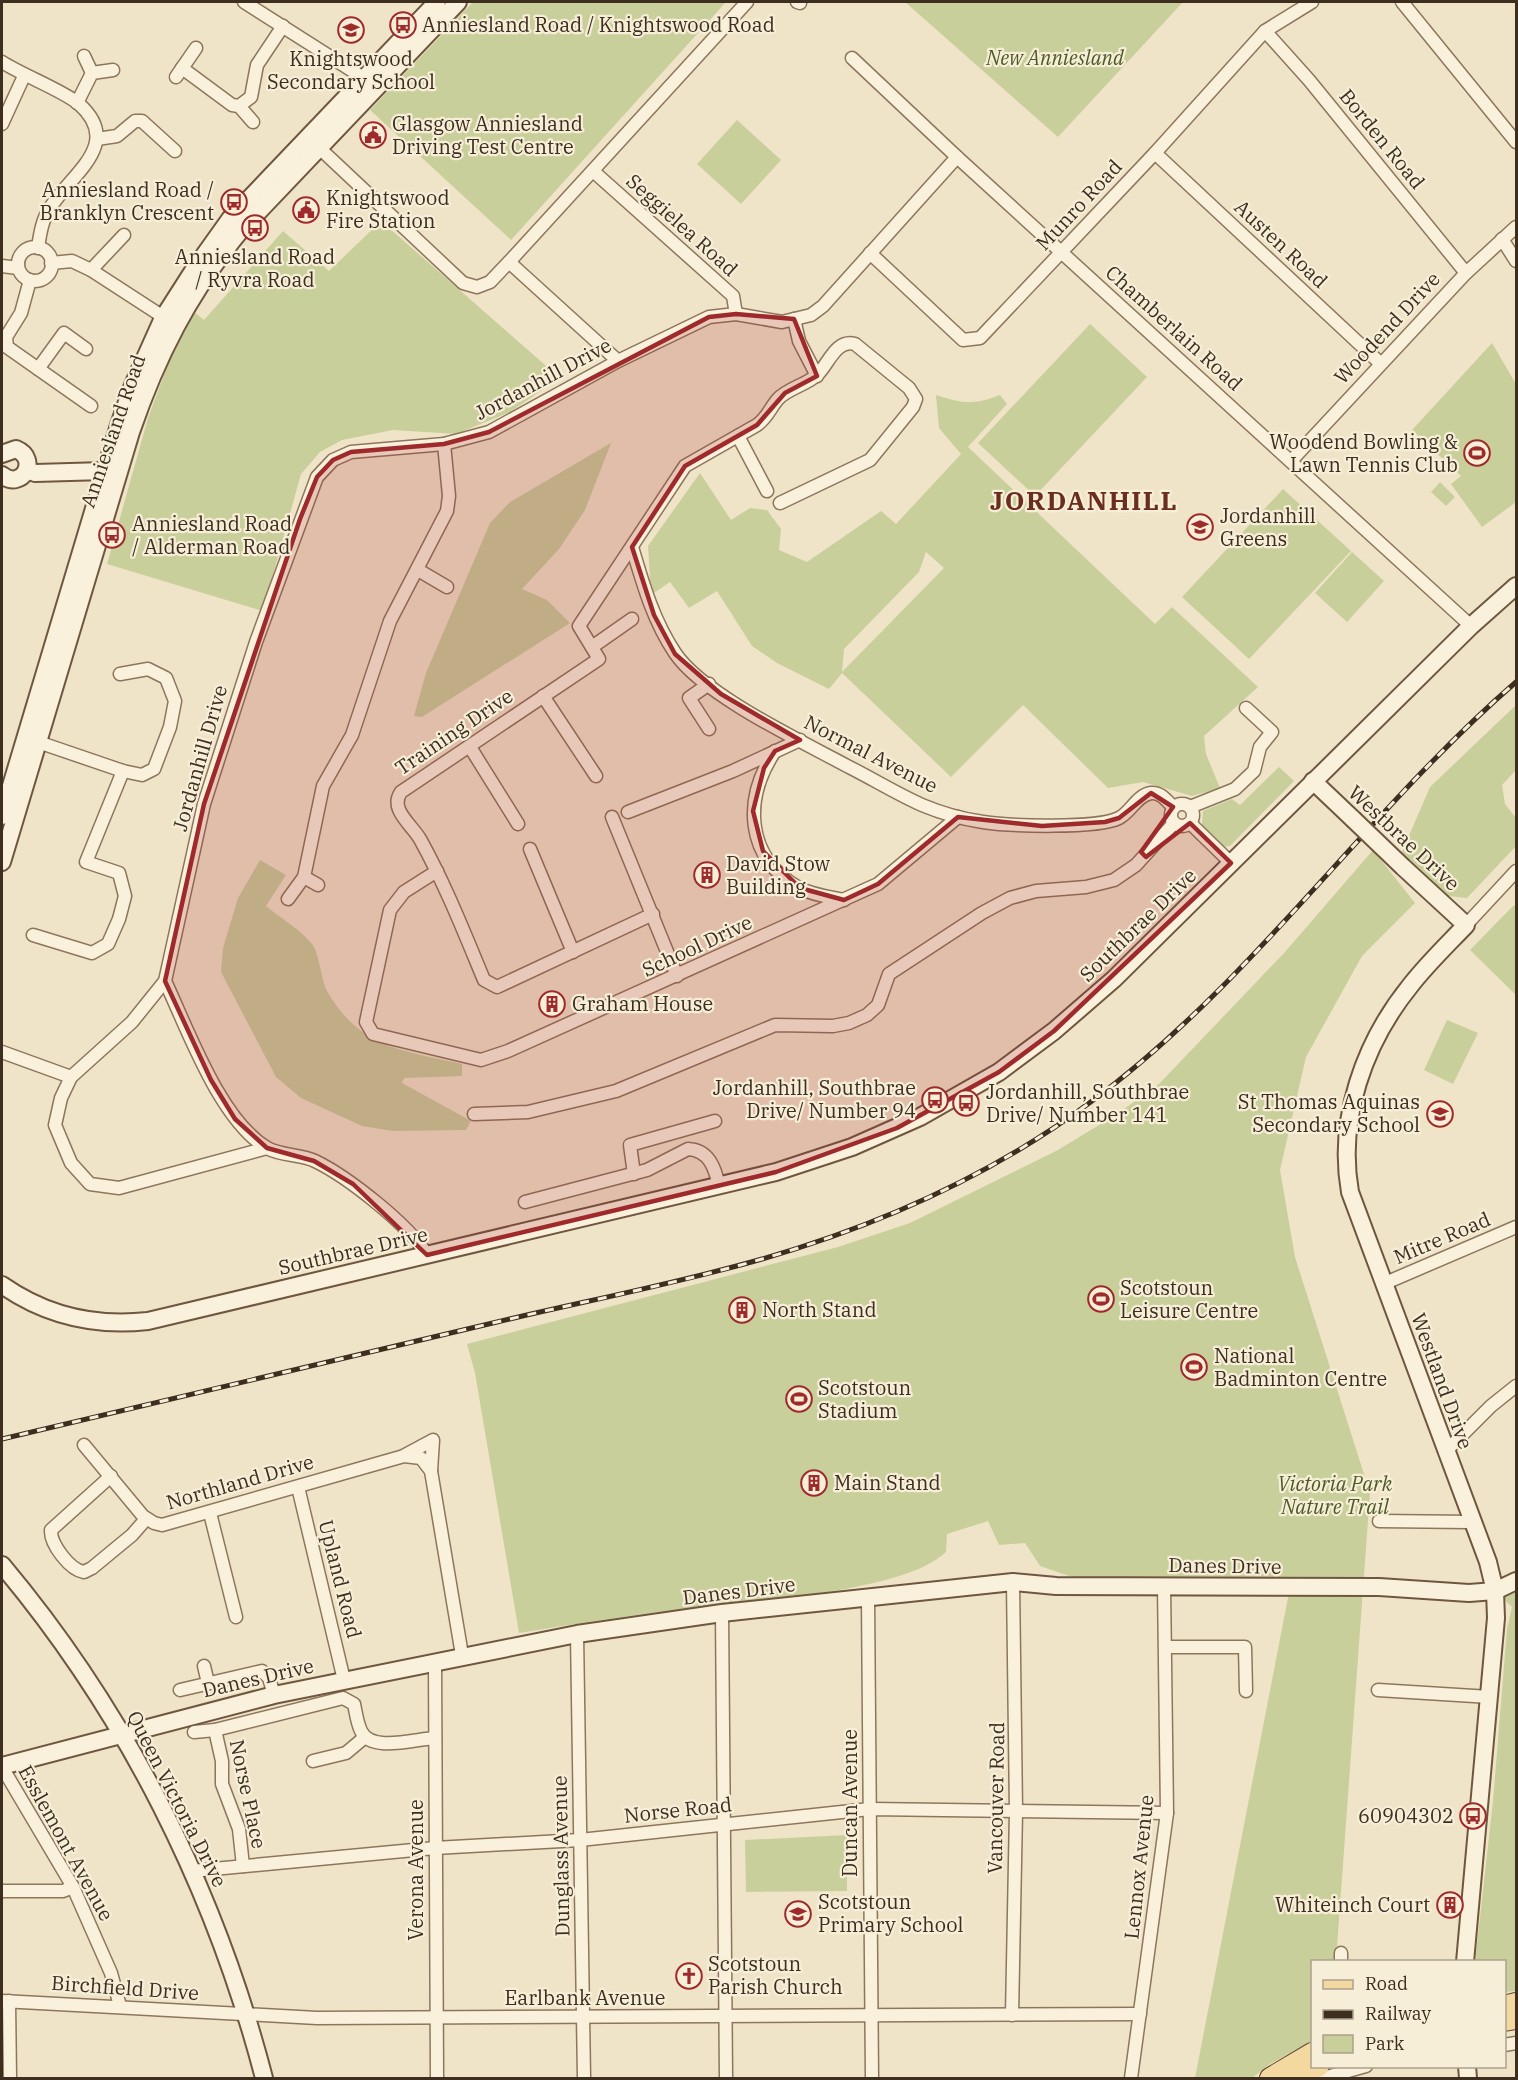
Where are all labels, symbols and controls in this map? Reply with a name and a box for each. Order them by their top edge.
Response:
bus stop icon: Anniesland Road / Knightswood Road [388,10,418,40]
place label: Anniesland Road / Knightswood Road [422,11,775,38]
school or university icon: Knightswood Secondary School [336,15,366,45]
park label: New Anniesland [985,44,1125,71]
place label: Knightswood Secondary School [267,45,435,95]
street label: Borden Road [1334,83,1431,194]
place label: Glasgow Anniesland Driving Test Centre [392,110,583,160]
public building icon: Glasgow Anniesland Driving Test Centre [358,120,388,150]
street label: Munro Road [1030,153,1128,256]
street label: Seggielea Road [621,167,744,282]
place label: Anniesland Road / Branklyn Crescent [40,176,214,226]
place label: Knightswood Fire Station [326,184,450,234]
bus stop icon: Anniesland Road / Branklyn Crescent [219,187,249,217]
street label: Austen Road [1229,193,1334,294]
public building icon: Knightswood Fire Station [291,195,321,225]
bus stop icon: Anniesland Road / Ryvra Road [240,213,270,243]
place label: Anniesland Road / Ryvra Road [175,243,335,293]
street label: Chamberlain Road [1100,259,1249,396]
street label: Woodend Drive [1328,266,1446,390]
street label: Jordanhill Drive [470,331,616,426]
street label: Anniesland Road [74,351,151,511]
place label: Woodend Bowling & Lawn Tennis Club [1269,428,1458,478]
sports icon: Woodend Bowling & Lawn Tennis Club [1462,438,1492,468]
district label: JORDANHILL [990,483,1178,517]
place label: Jordanhill Greens [1220,502,1316,552]
place label: Anniesland Road / Alderman Road [132,510,292,560]
school or university icon: Jordanhill Greens [1185,512,1215,542]
bus stop icon: Anniesland Road / Alderman Road [97,520,127,550]
street label: Jordanhill Drive [166,682,233,834]
street label: Training Drive [390,682,518,781]
street label: Normal Avenue [800,708,943,799]
street label: Westbrae Drive [1343,779,1466,896]
place label: David Stow Building [726,850,831,900]
building icon: David Stow Building [692,860,722,890]
street label: Southbrae Drive [1073,862,1202,987]
street label: School Drive [637,908,756,983]
building icon: Graham House [537,989,567,1019]
place label: Graham House [572,990,713,1017]
place label: Jordanhill, Southbrae Drive/ Number 94 [713,1074,916,1124]
place label: Jordanhill, Southbrae Drive/ Number 141 [986,1078,1189,1128]
bus stop icon: Jordanhill, Southbrae Drive/ Number 94 [920,1085,950,1115]
bus stop icon: Jordanhill, Southbrae Drive/ Number 141 [951,1088,981,1118]
place label: St Thomas Aquinas Secondary School [1238,1088,1420,1138]
school or university icon: St Thomas Aquinas Secondary School [1425,1099,1455,1129]
street label: Mitre Road [1389,1205,1494,1270]
street label: Southbrae Drive [276,1220,430,1281]
place label: Scotstoun Leisure Centre [1120,1274,1258,1324]
sports icon: Scotstoun Leisure Centre [1086,1284,1116,1314]
building icon: North Stand [727,1295,757,1325]
place label: North Stand [762,1296,877,1323]
street label: Westland Drive [1405,1309,1480,1453]
place label: National Badminton Centre [1214,1342,1387,1392]
sports icon: National Badminton Centre [1179,1352,1209,1382]
place label: Scotstoun Stadium [818,1374,912,1424]
sports icon: Scotstoun Stadium [784,1384,814,1414]
street label: Northland Drive [163,1448,317,1515]
building icon: Main Stand [799,1468,829,1498]
place label: Main Stand [834,1469,941,1496]
park label: Victoria Park Nature Trail [1278,1470,1393,1520]
street label: Upland Road [313,1517,368,1641]
street label: Danes Drive [1168,1551,1282,1580]
street label: Danes Drive [681,1570,797,1611]
street label: Danes Drive [200,1652,316,1703]
street label: Queen Victoria Drive [121,1706,234,1892]
street label: Vancouver Road [981,1722,1010,1874]
street label: Duncan Avenue [836,1729,863,1877]
street label: Norse Place [224,1737,273,1851]
street label: Esslemont Avenue [12,1760,120,1925]
street label: Dunglass Avenue [546,1775,575,1937]
street label: Norse Road [623,1790,733,1829]
street label: Lennox Avenue [1117,1793,1160,1941]
street label: Verona Avenue [402,1799,429,1941]
bus stop icon: 60904302 [1458,1801,1488,1831]
place label: 60904302 [1358,1802,1454,1829]
place label: Scotstoun Primary School [818,1888,964,1938]
building icon: Whiteinch Court [1435,1890,1465,1920]
place label: Whiteinch Court [1275,1891,1430,1918]
school or university icon: Scotstoun Primary School [783,1899,813,1929]
place label: Scotstoun Parish Church [708,1950,843,2000]
legend [1311,1960,1506,2068]
church icon: Scotstoun Parish Church [674,1961,704,1991]
street label: Birchfield Drive [50,1969,200,2006]
text: Road [1365,1972,1408,1995]
street label: Earlbank Avenue [504,1984,666,2011]
text: Railway [1365,2002,1431,2025]
text: Park [1365,2032,1405,2055]

